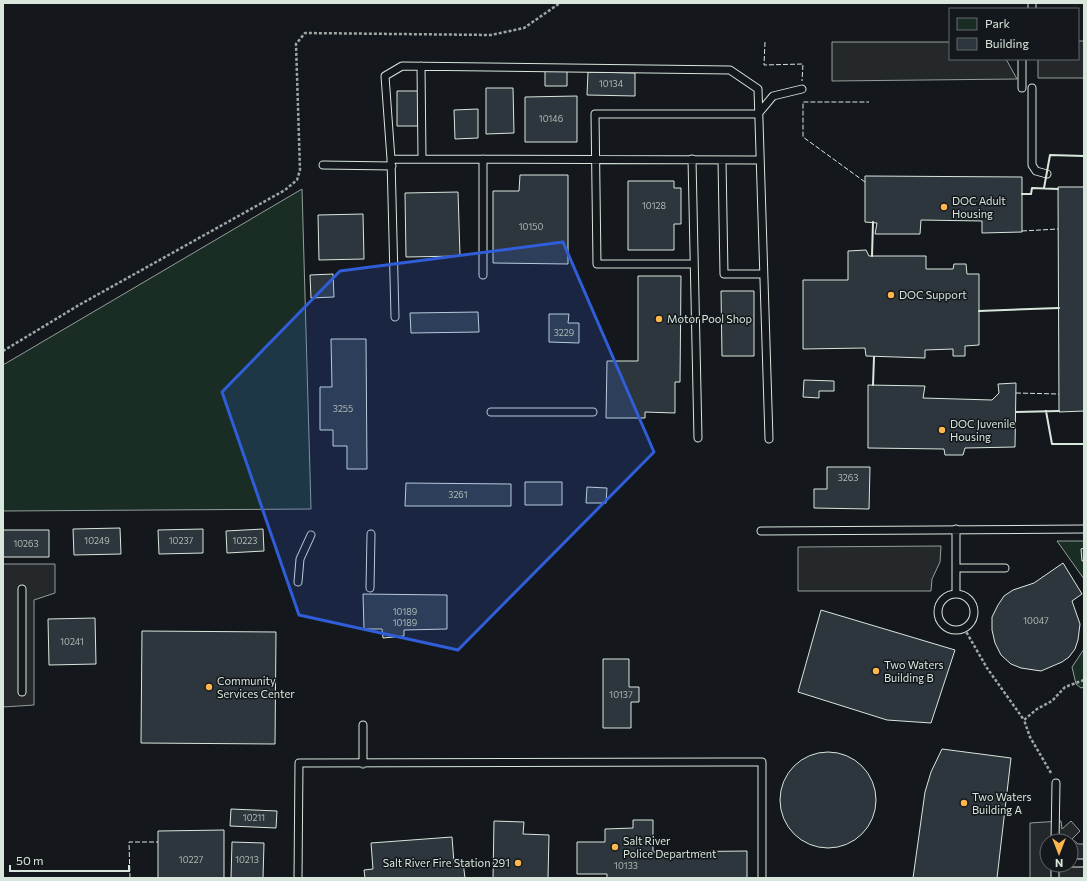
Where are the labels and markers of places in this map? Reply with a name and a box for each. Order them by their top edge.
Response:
place label: DOC Adult Housing [952,194,1006,220]
marker: DOC Adult Housing [939,202,949,212]
place label: DOC Support [899,288,967,301]
marker: DOC Support [886,290,896,300]
place label: Motor Pool Shop [667,312,752,325]
marker: Motor Pool Shop [654,314,664,324]
place label: DOC Juvenile Housing [950,417,1015,443]
marker: DOC Juvenile Housing [937,425,947,435]
place label: Two Waters Building B [884,658,943,684]
marker: Two Waters Building B [871,666,881,676]
place label: Community Services Center [217,674,295,700]
marker: Community Services Center [204,682,214,692]
place label: Two Waters Building A [972,790,1031,816]
marker: Two Waters Building A [959,798,969,808]
place label: Salt River Police Department [623,834,717,860]
marker: Salt River Police Department [610,842,620,852]
place label: Salt River Fire Station 291 [383,856,510,869]
marker: Salt River Fire Station 291 [513,858,523,868]

